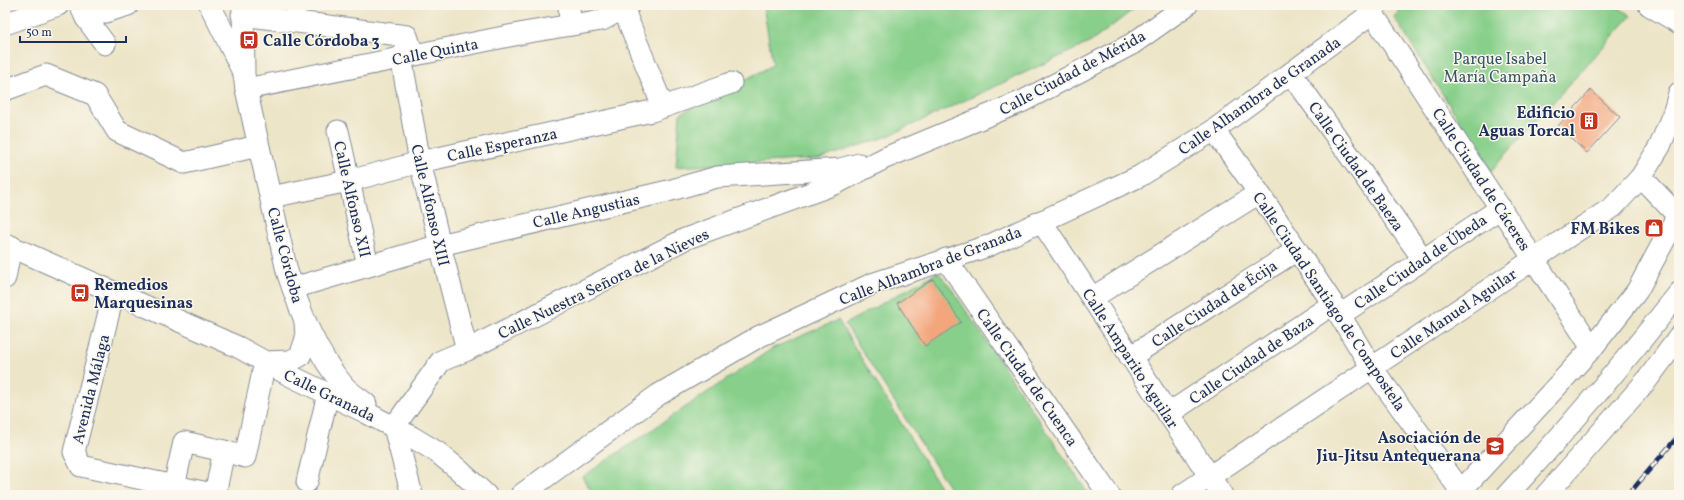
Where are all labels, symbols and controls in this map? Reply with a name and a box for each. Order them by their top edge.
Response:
scale bar [20,18,126,44]
text: 50 m [26,25,52,41]
street label: Calle Ciudad de Mérida [996,26,1150,122]
bus stop icon: Calle Córdoba 3 [238,29,260,51]
place label: Calle Córdoba 3 [263,31,380,53]
street label: Calle Alhambra de Granada [1174,32,1346,161]
street label: Calle Quinta [390,34,480,72]
park label: Parque Isabel María Campaña [1444,49,1556,89]
street label: Calle Ciudad de Baeza [1302,98,1408,236]
place label: Edificio Aguas Torcal [1479,103,1576,143]
street label: Calle Ciudad de Cáceres [1426,104,1535,256]
building icon: Edificio Aguas Torcal [1578,110,1600,132]
street label: Calle Esperanza [445,124,560,168]
street label: Calle Alfonso XII [327,139,375,260]
street label: Calle Alfonso XIII [404,142,454,269]
street label: Calle Ciudad Santiago de Compostela [1246,188,1410,416]
street label: Calle Angustias [531,189,642,235]
street label: Calle Córdoba [261,205,307,306]
street label: Calle Ciudad de Úbeda [1350,210,1492,315]
shop icon: FM Bikes [1643,217,1665,239]
place label: FM Bikes [1571,219,1640,241]
street label: Calle Alhambra de Granada [836,222,1025,312]
street label: Calle Nuestra Señora de la Nieves [495,224,713,346]
street label: Calle Ciudad de Écija [1148,256,1282,354]
street label: Calle Manuel Aguilar [1386,264,1522,365]
place label: Remedios Marquesinas [94,275,193,315]
bus stop icon: Remedios Marquesinas [69,282,91,304]
street label: Calle Amparito Aguilar [1076,285,1183,434]
street label: Calle Ciudad de Cuenca [970,305,1082,452]
street label: Calle Ciudad de Baza [1185,311,1319,411]
street label: Avenida Málaga [68,332,116,447]
street label: Calle Granada [280,365,379,429]
place label: Asociación de Jiu-Jitsu Antequerana [1316,428,1481,468]
school or university icon: Asociación de Jiu-Jitsu Antequerana [1484,435,1506,457]

